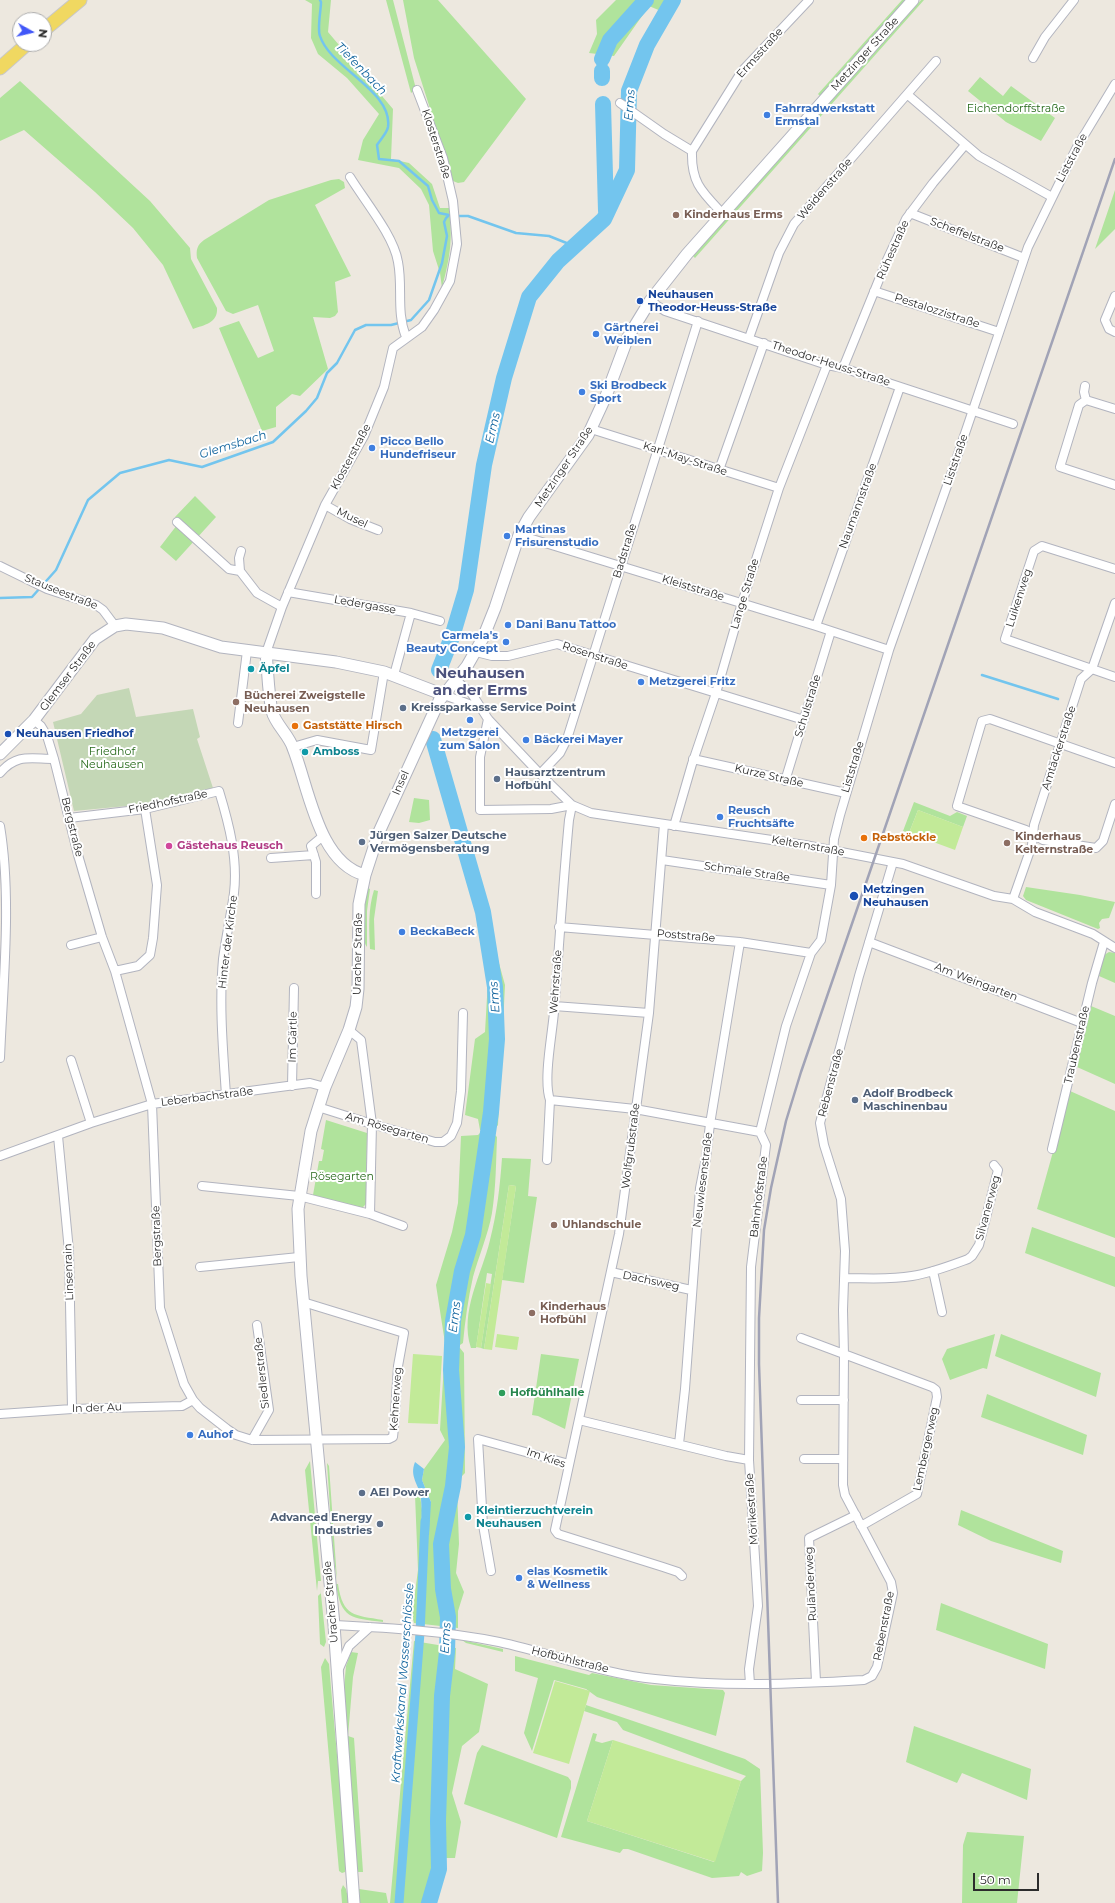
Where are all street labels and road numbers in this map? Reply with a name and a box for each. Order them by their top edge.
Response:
street label: Metzinger Straße [828,14,902,94]
street label: Ermsstraße [734,25,786,81]
street label: Klosterstraße [419,107,453,181]
street label: Liststraße [1054,131,1090,185]
street label: Weidenstraße [795,156,855,222]
street label: Scheffelstraße [928,215,1006,255]
street label: Rühestraße [874,218,912,282]
street label: Pestalozzistraße [893,291,981,331]
street label: Theodor-Heuss-Straße [770,339,892,389]
street label: Klosterstraße [328,422,374,492]
street label: Metzinger Straße [532,424,596,510]
street label: Liststraße [941,433,971,487]
street label: Karl-May-Straße [641,439,729,479]
street label: Naumannstraße [836,461,880,551]
street label: Musel [334,505,370,531]
street label: Badstraße [610,522,640,580]
street label: Lange Straße [728,557,762,631]
street label: Luikenweg [1003,567,1035,629]
street label: Stauseestraße [22,571,100,613]
street label: Kleiststraße [660,572,726,604]
street label: Ledergasse [333,593,397,617]
street label: Glemser Straße [37,638,99,714]
street label: Rosenstraße [560,639,630,673]
street label: Schulstraße [792,673,824,739]
street label: Amtäckerstraße [1039,704,1079,792]
street label: Liststraße [839,739,867,795]
street label: Kurze Straße [733,762,805,790]
street label: Insel [390,769,412,797]
street label: Friedhofstraße [127,787,209,817]
street label: Bergstraße [58,796,86,858]
street label: Kelternstraße [770,833,846,859]
street label: Schmale Straße [703,859,791,885]
street label: Hinter der Kirche [216,894,240,990]
street label: Uracher Straße [351,913,365,995]
street label: Poststraße [656,927,716,945]
street label: Wehrstraße [547,949,565,1015]
street label: Am Weingarten [933,960,1019,1004]
street label: Traubenstraße [1062,1005,1092,1085]
street label: Im Gärtle [286,1011,300,1063]
street label: Rebenstraße [816,1047,846,1119]
street label: Leberbachstraße [160,1085,254,1109]
street label: Wolfgrubstraße [619,1102,643,1190]
street label: Am Rösegarten [344,1110,430,1146]
street label: Neuwiesenstraße [691,1132,715,1228]
street label: Bahnhofstraße [747,1156,771,1238]
street label: Silvanerweg [973,1174,1003,1242]
street label: Bergstraße [149,1205,165,1267]
street label: Linsenrain [61,1243,77,1301]
street label: Dachsweg [621,1269,681,1293]
street label: Siedlerstraße [252,1336,272,1410]
street label: Kehnerweg [387,1367,405,1431]
street label: In der Au [72,1401,122,1415]
street label: Lembergerweg [911,1406,941,1492]
street label: Im Kies [525,1445,567,1471]
street label: Mörikestraße [743,1473,761,1545]
street label: Ruländerweg [802,1546,820,1622]
street label: Uracher Straße [321,1560,341,1644]
street label: Rebenstraße [871,1590,897,1662]
street label: Hofbühlstraße [530,1644,610,1676]

